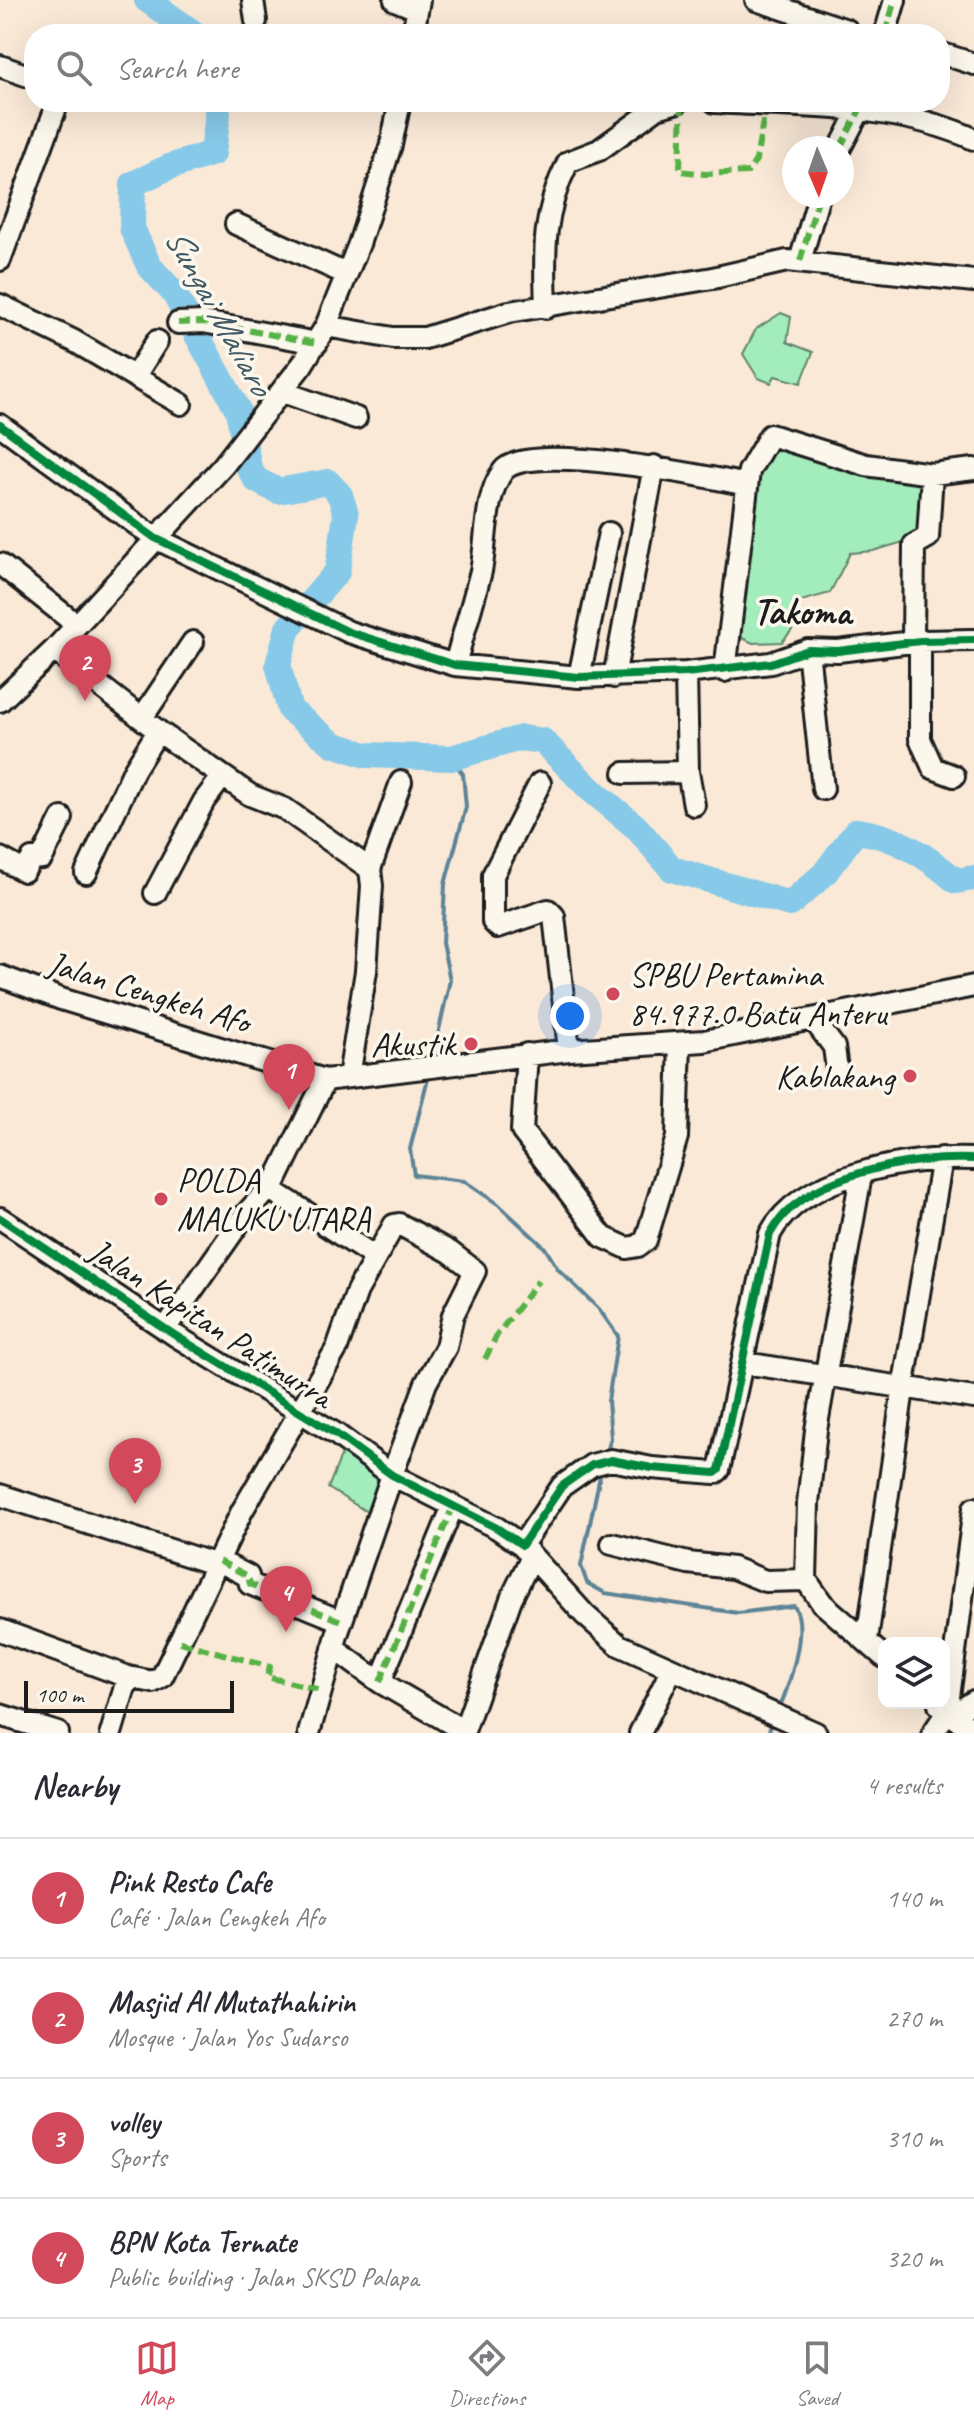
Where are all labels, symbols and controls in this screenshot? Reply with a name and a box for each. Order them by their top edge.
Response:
search box [24,24,950,112]
icon: search [52,46,96,90]
text: Search here [116,49,238,87]
north arrow [782,136,854,208]
water label: Sungai Maliaro [154,219,286,407]
district label: Takoma [753,588,854,635]
pin: 2 [59,635,111,701]
street label: Jalan Cengkeh Afo [41,940,259,1044]
place label: SPBU Pertamina 84.977.0 Batu Anteru [629,953,889,1035]
marker: SPBU Pertamina 84.977.0 Batu Anteru [604,985,622,1003]
your location [550,996,590,1036]
place label: Akustik [371,1023,458,1066]
marker: Akustik [462,1035,480,1053]
pin: 1 [263,1044,315,1110]
place label: Kablakang [776,1055,897,1098]
marker: Kablakang [901,1067,919,1085]
place label: POLDA MALUKU UTARA [177,1158,371,1240]
marker: POLDA MALUKU UTARA [152,1190,170,1208]
street label: Jalan Kapitan Patimurra [80,1227,343,1419]
pin: 3 [109,1438,161,1504]
pin: 4 [260,1566,312,1632]
map controls [878,1637,950,1709]
button: layers [878,1637,950,1709]
scale bar [24,1677,234,1713]
text: 100 m [36,1681,83,1709]
text: Nearby [32,1764,118,1807]
text: 4 results [866,1769,942,1802]
text: Pink Resto Cafe [108,1863,271,1901]
text: 1 [52,1882,64,1915]
text: 140 m [886,1882,942,1915]
text: Café · Jalan Cengkeh Afo [108,1901,325,1934]
text: Masjid Al Mutathahirin [108,1983,355,2021]
text: 2 [52,2002,64,2035]
text: 270 m [886,2002,942,2035]
text: Mosque · Jalan Yos Sudarso [108,2021,347,2054]
text: volley [108,2103,160,2141]
text: 3 [52,2122,64,2155]
text: 310 m [886,2122,942,2155]
text: Sports [108,2141,166,2174]
text: BPN Kota Ternate [108,2223,296,2261]
text: 4 [52,2242,64,2275]
text: 320 m [886,2242,942,2275]
text: Public building · Jalan SKSD Palapa [108,2261,419,2294]
tab: Map [135,2336,179,2412]
tab: Directions [449,2336,525,2412]
tab: Saved [795,2336,839,2412]

